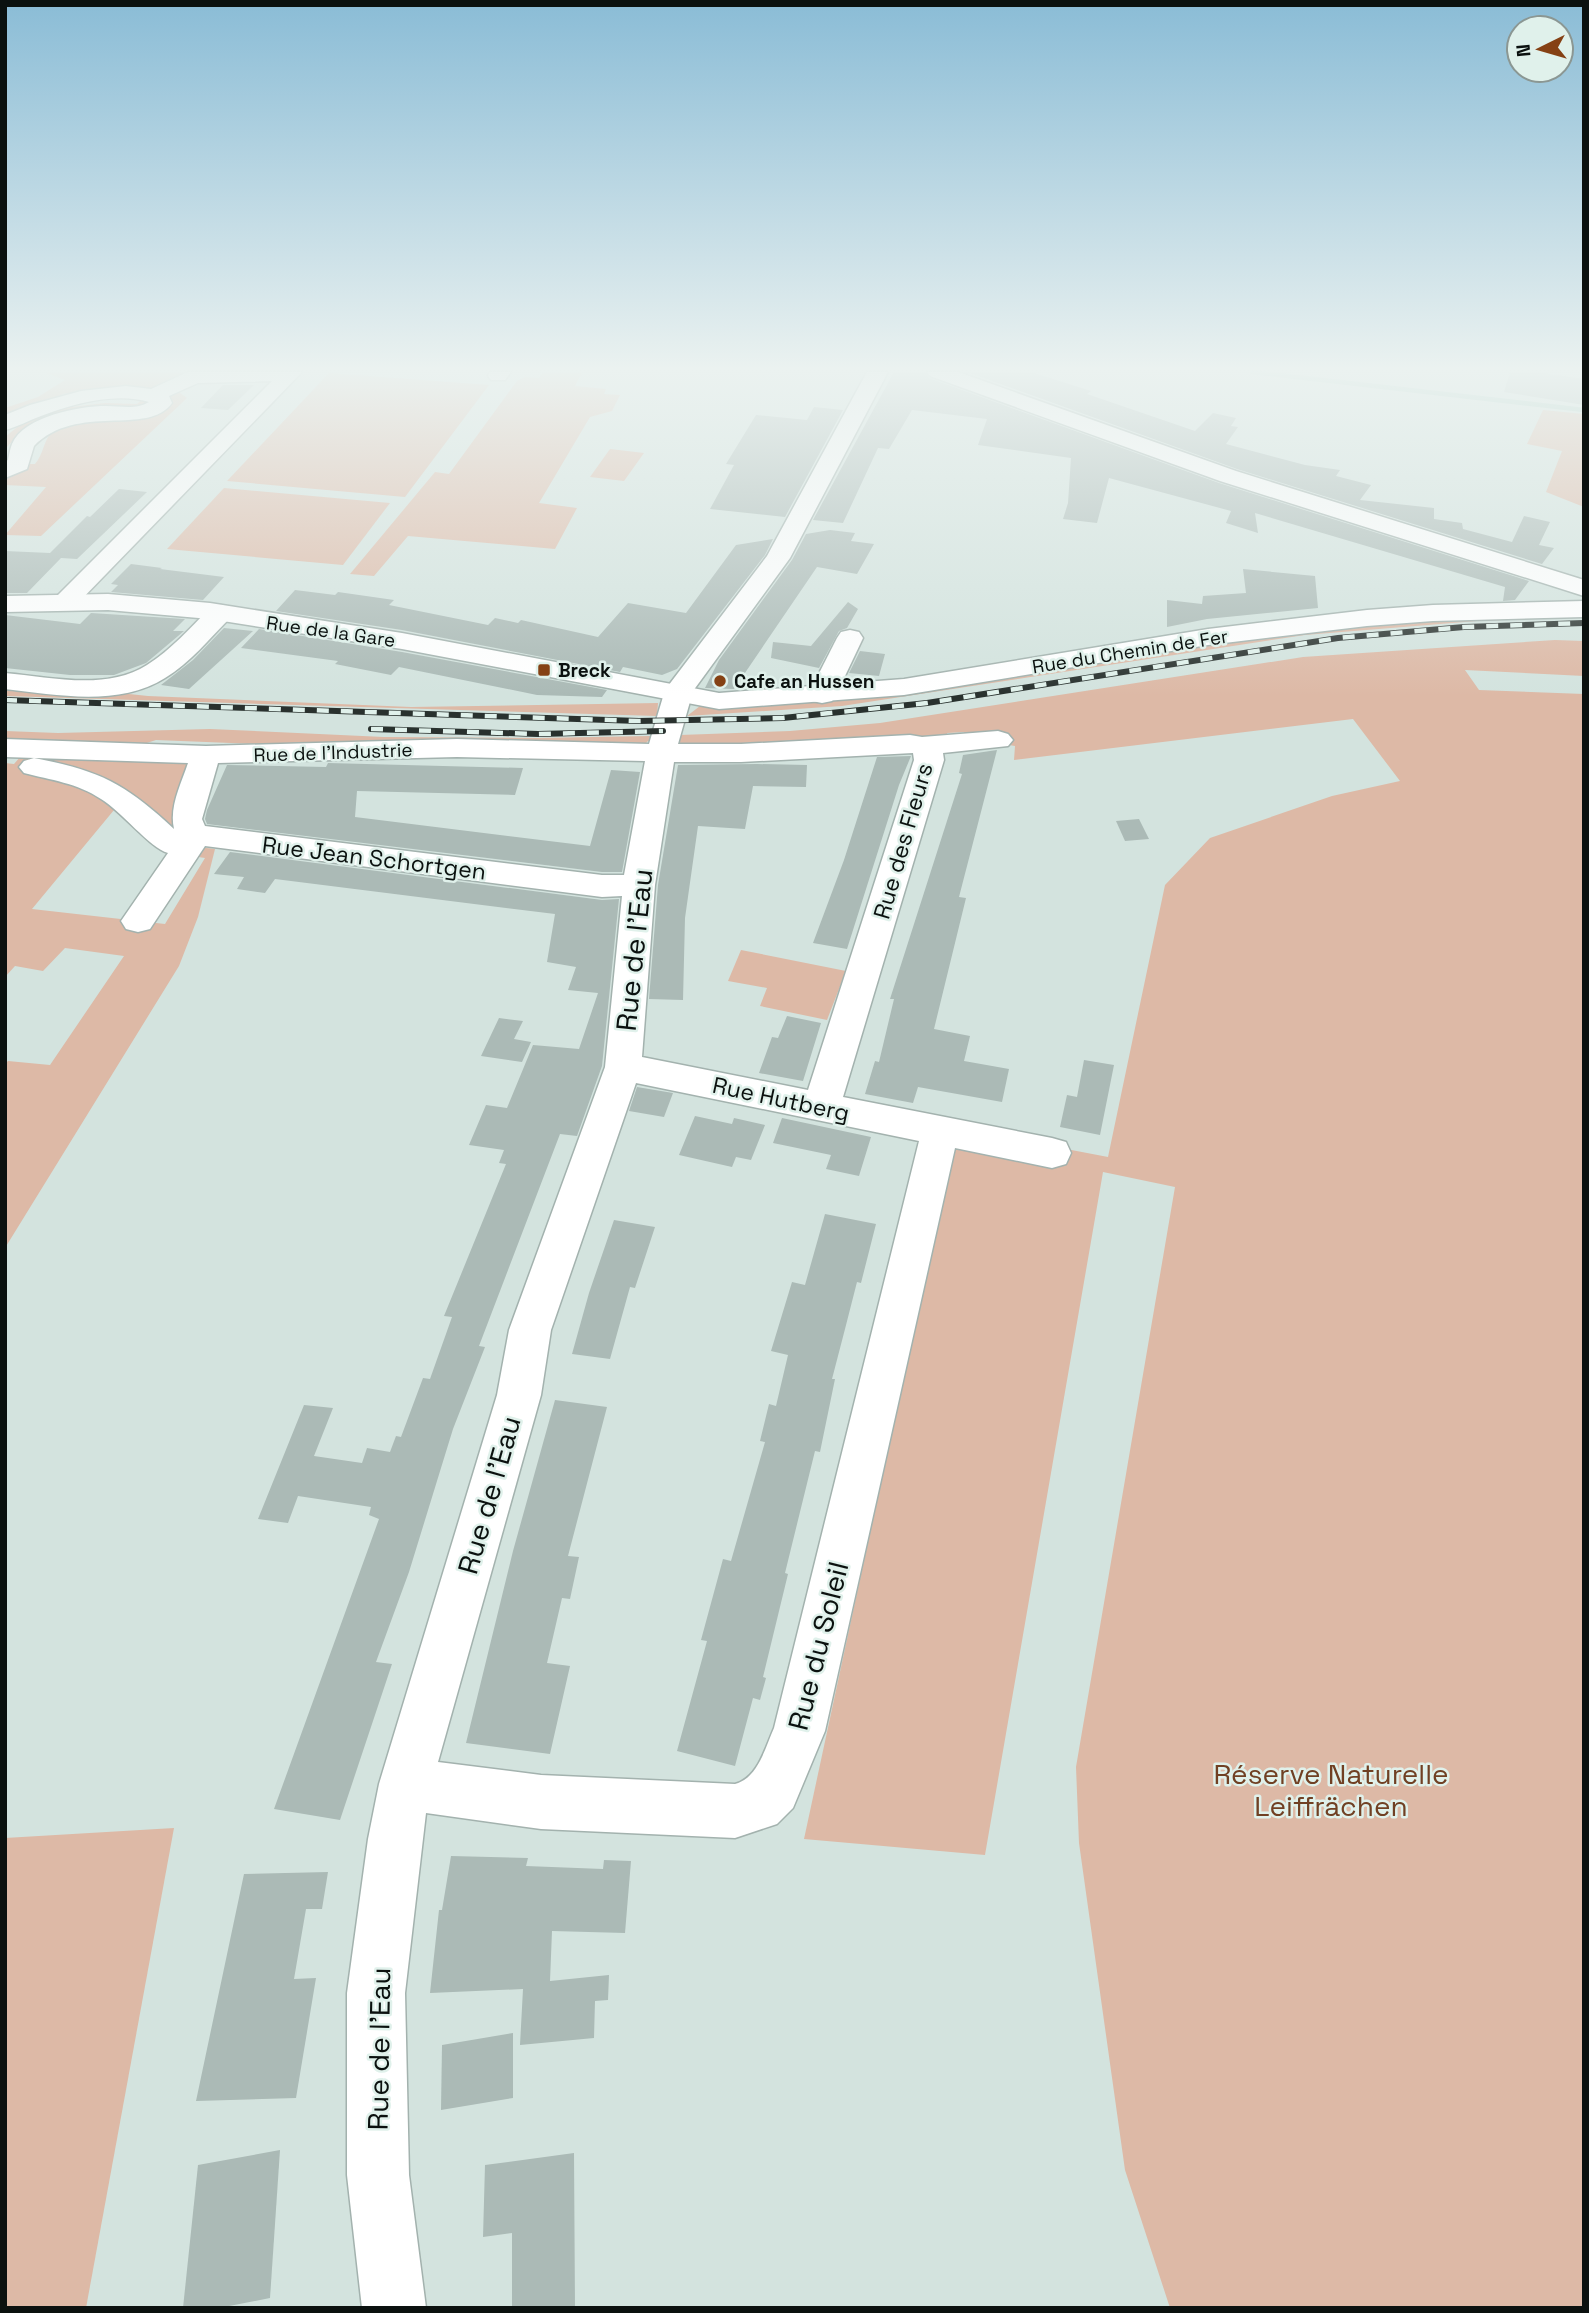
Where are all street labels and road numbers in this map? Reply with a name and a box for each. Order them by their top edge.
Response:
street label: Rue de la Gare [265,610,397,653]
street label: Rue du Chemin de Fer [1030,624,1230,679]
street label: Rue de l'Industrie [253,737,413,768]
street label: Rue des Fleurs [866,760,940,922]
street label: Rue Jean Schortgen [260,829,488,887]
street label: Rue de l'Eau [608,867,660,1033]
street label: Rue Hutberg [710,1070,852,1128]
street label: Rue de l'Eau [449,1412,529,1578]
street label: Rue du Soleil [780,1558,856,1734]
street label: Rue de l'Eau [360,1967,398,2131]

